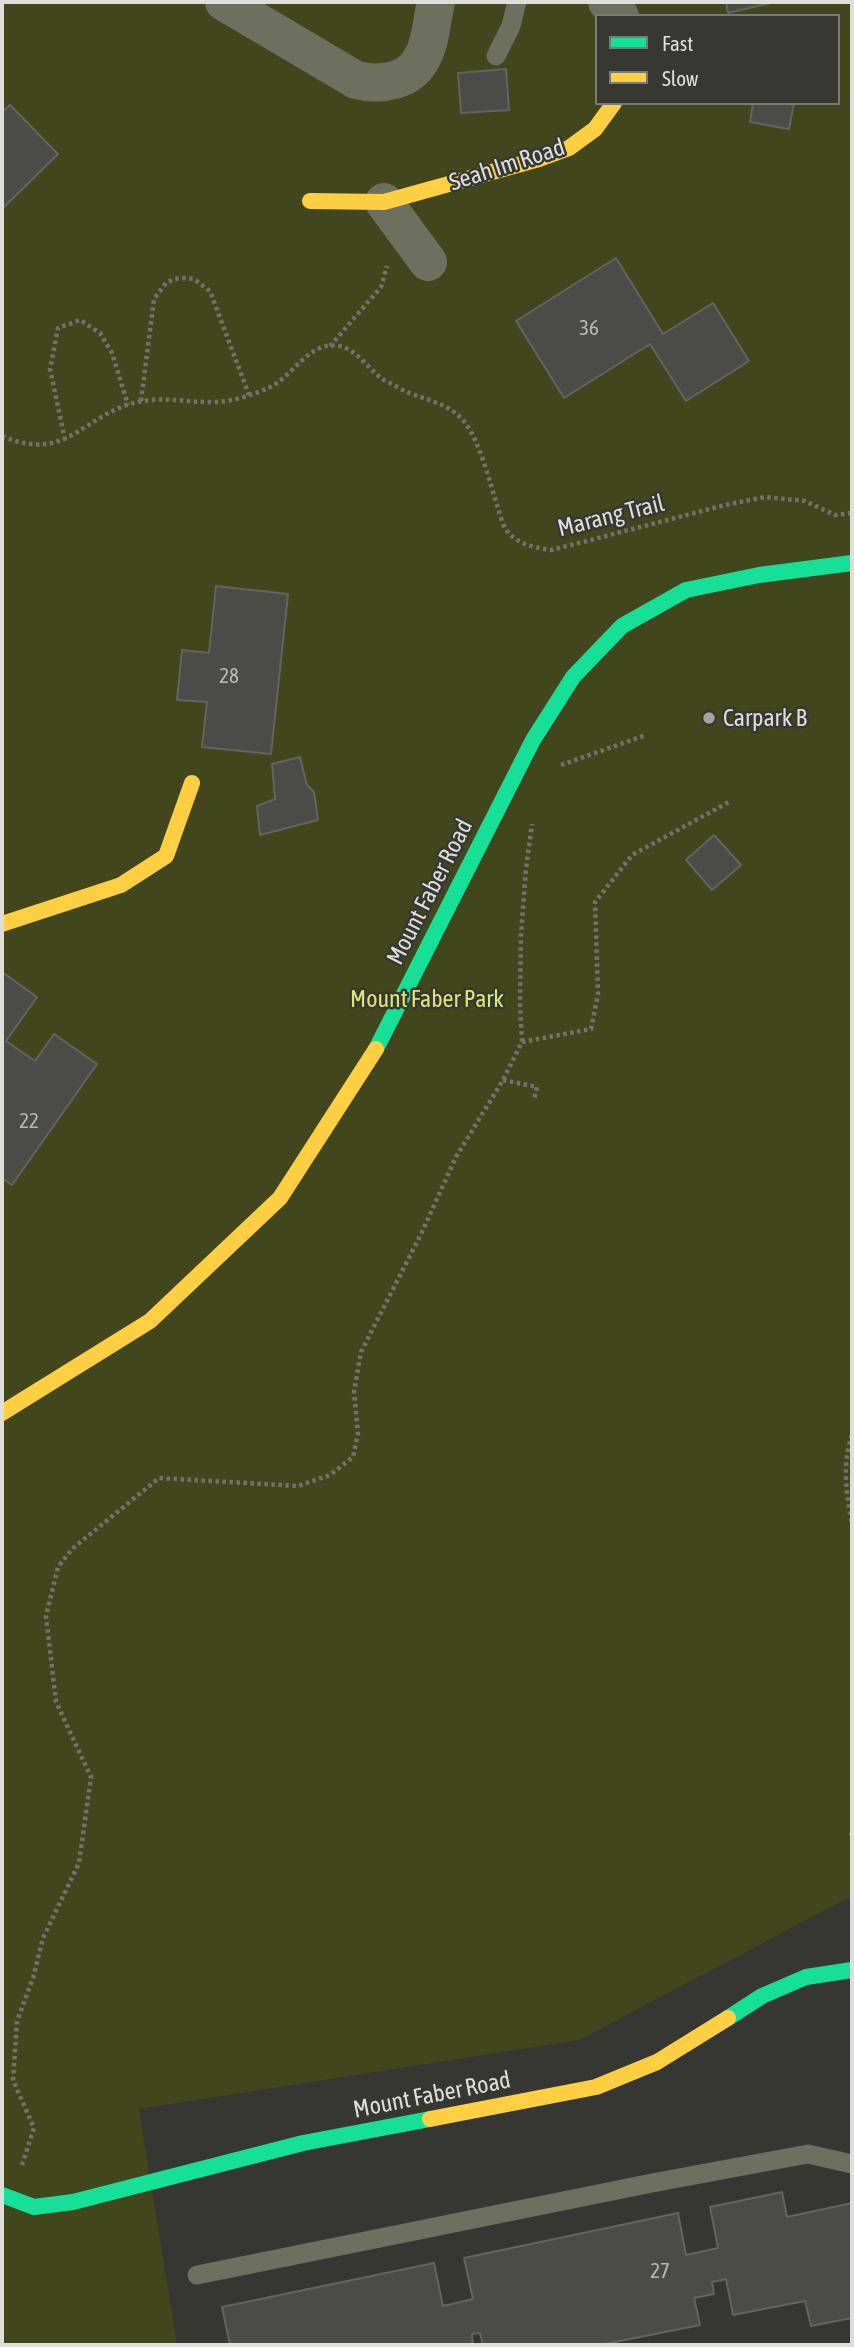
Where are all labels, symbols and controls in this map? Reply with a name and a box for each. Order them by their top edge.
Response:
legend [595,14,840,105]
text: Fast [662,31,693,55]
text: Slow [662,66,698,90]
street label: Seah Im Road [446,133,568,197]
house number: 36 [579,315,599,341]
street label: Marang Trail [555,489,667,543]
house number: 28 [219,663,239,689]
place label: Carpark B [723,704,807,732]
marker: Carpark B [701,710,717,726]
street label: Mount Faber Road [381,814,479,970]
park label: Mount Faber Park [350,985,504,1013]
house number: 22 [19,1108,39,1134]
street label: Mount Faber Road [351,2066,513,2124]
house number: 27 [650,2258,670,2284]

